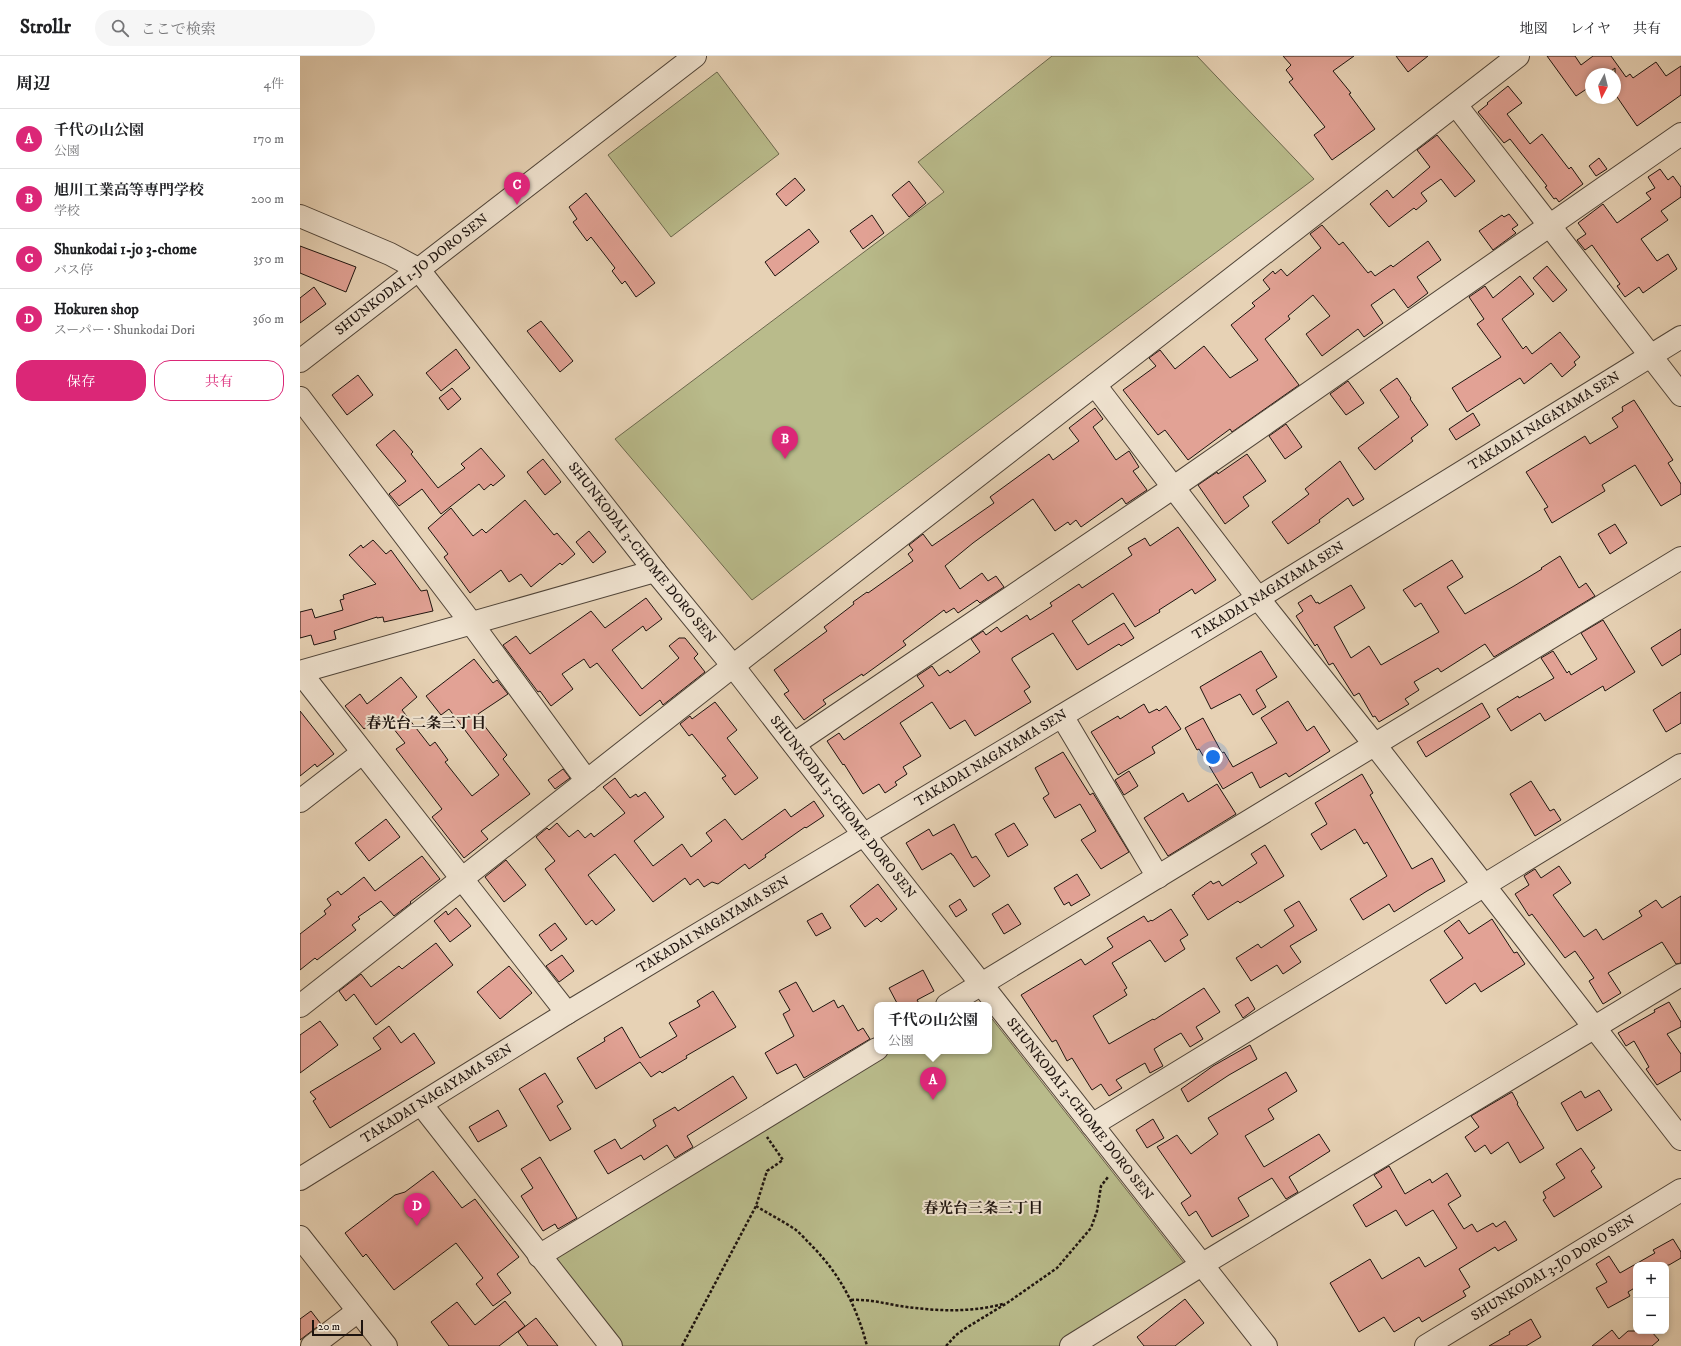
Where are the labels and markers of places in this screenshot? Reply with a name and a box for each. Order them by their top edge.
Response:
pin: C [504,172,530,205]
pin: B [772,426,798,459]
pin: A [920,1067,946,1100]
pin: D [404,1193,430,1226]

